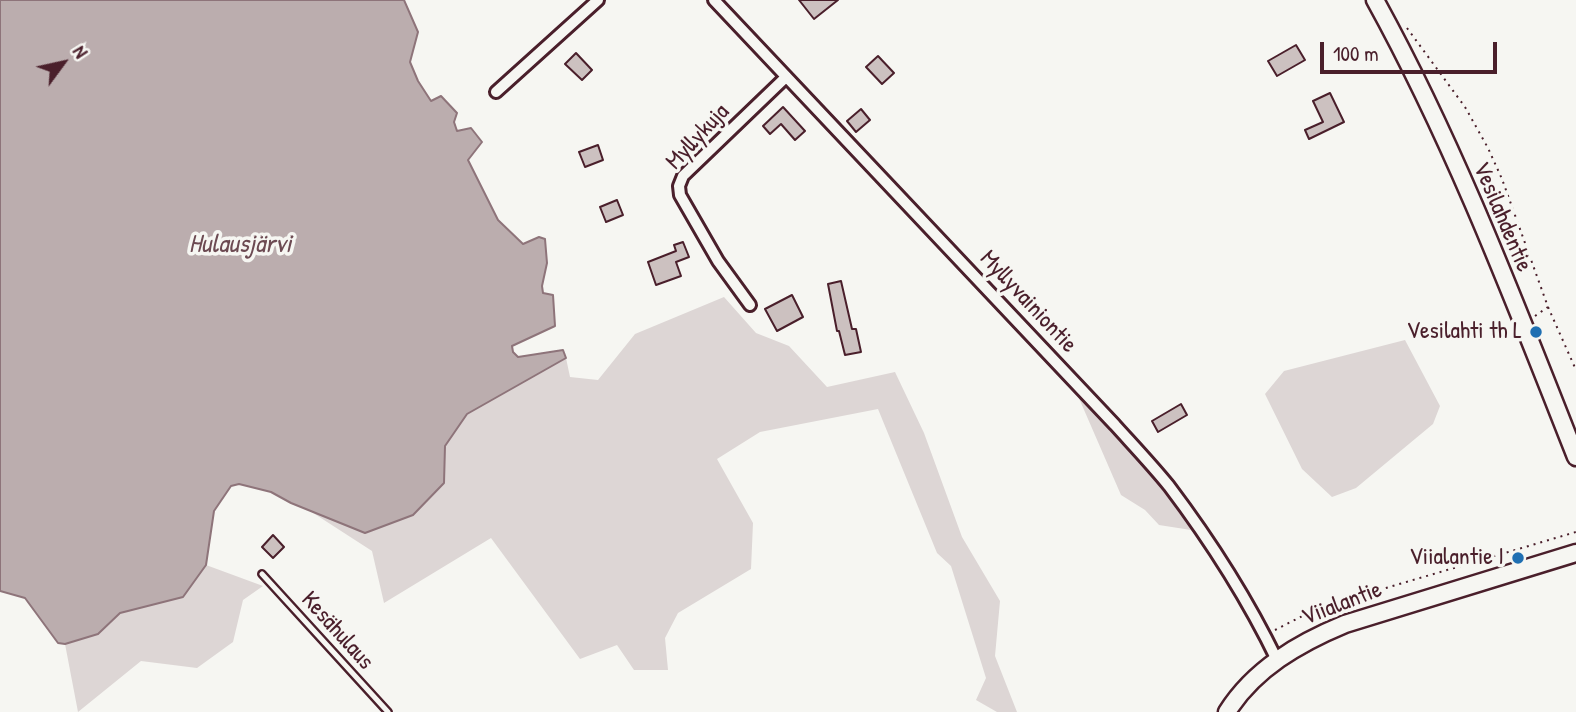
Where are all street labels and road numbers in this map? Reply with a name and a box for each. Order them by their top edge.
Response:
street label: Myllykuja [660,98,736,176]
street label: Vesilahdentie [1466,158,1538,276]
street label: Myllyvainiontie [973,245,1083,359]
street label: Viialantie [1298,576,1386,632]
street label: Kesähulaus [294,586,380,676]

